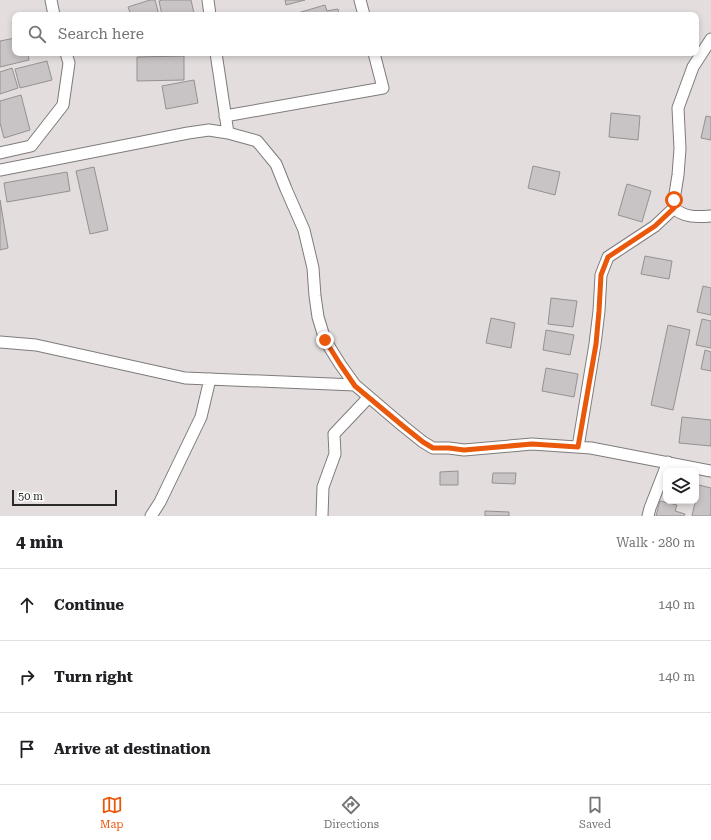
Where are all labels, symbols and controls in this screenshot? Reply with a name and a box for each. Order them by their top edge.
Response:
search box [12,12,699,56]
icon: search [26,23,48,45]
text: Search here [58,25,144,43]
route start [665,191,683,209]
route end [316,331,334,349]
map controls [663,468,699,504]
button: layers [663,468,699,504]
scale bar [12,488,117,507]
text: 50 m [18,490,43,503]
text: 4 min [16,532,63,552]
text: Walk · 280 m [616,535,695,550]
icon: ahead [16,594,38,616]
text: Continue [54,596,124,614]
text: 140 m [658,597,695,612]
icon: right [16,666,38,688]
text: Turn right [54,668,133,686]
text: 140 m [658,669,695,684]
icon: arrive [16,738,38,760]
text: Arrive at destination [54,740,210,758]
tab: Map [100,794,124,831]
tab: Directions [324,794,379,831]
tab: Saved [579,794,611,831]

